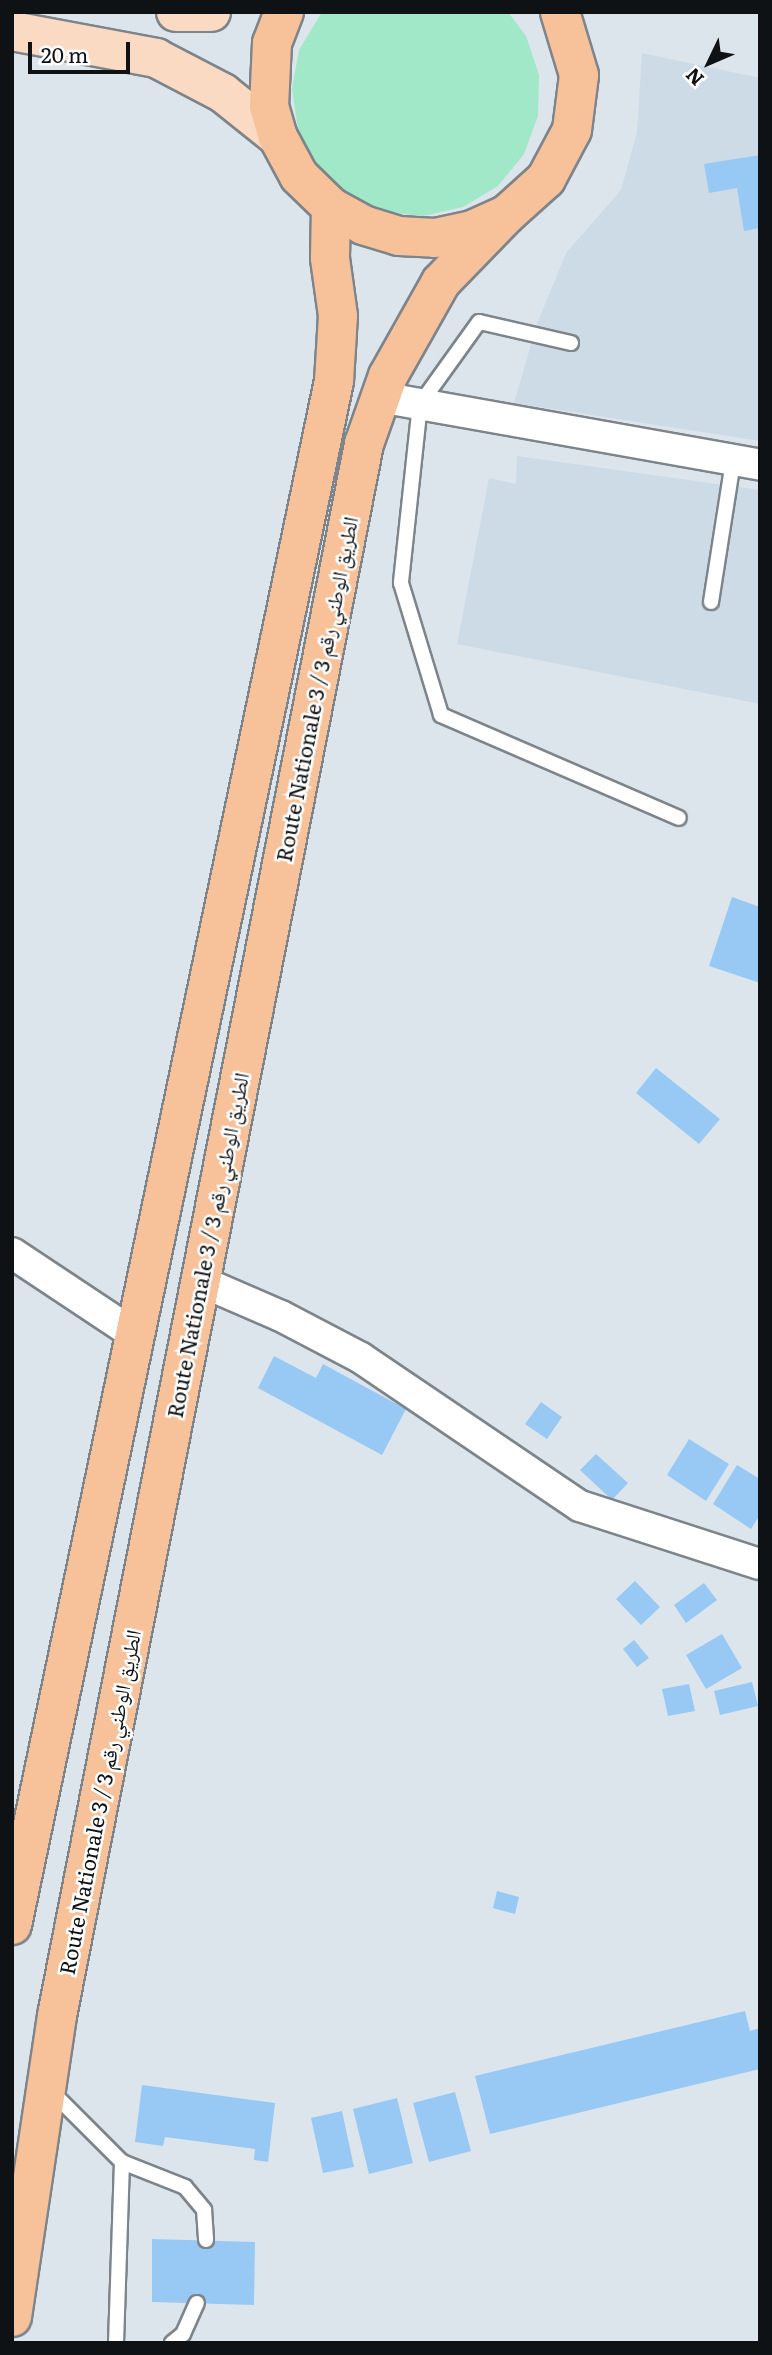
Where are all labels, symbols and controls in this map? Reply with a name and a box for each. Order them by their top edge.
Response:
scale bar [32,28,133,72]
north arrow [674,28,744,98]
text: 20 m [41,38,88,69]
text: N [678,62,710,93]
street label: Route Nationale 3 / الطريق الوطني رقم 3 [270,514,362,864]
street label: Route Nationale 3 / الطريق الوطني رقم 3 [161,1070,253,1420]
street label: Route Nationale 3 / الطريق الوطني رقم 3 [53,1627,145,1977]

